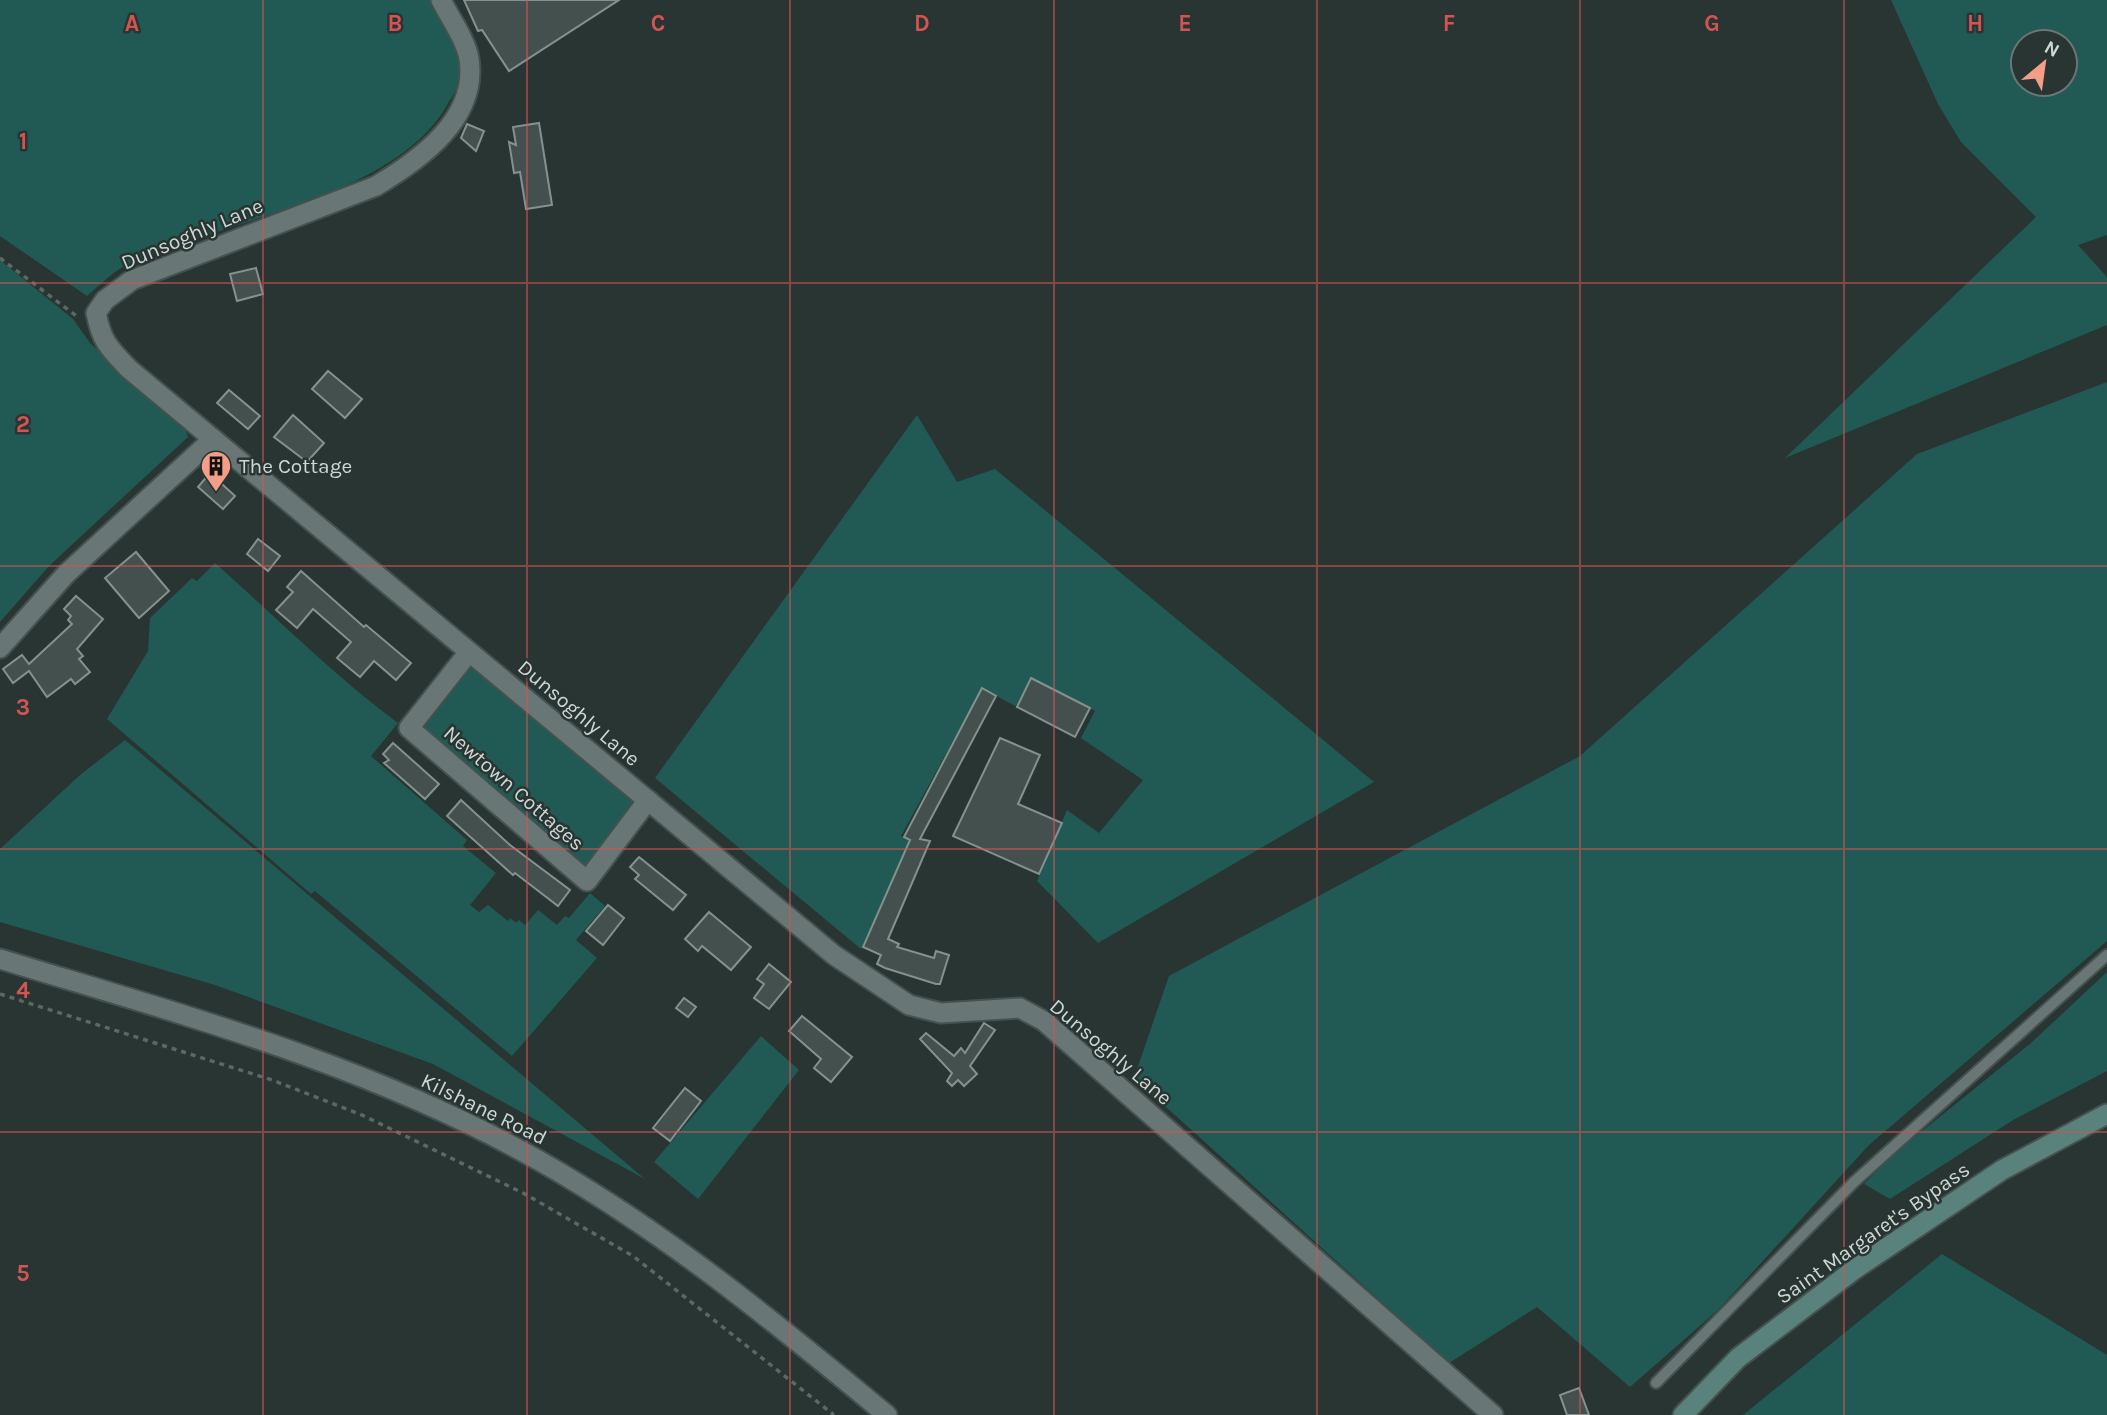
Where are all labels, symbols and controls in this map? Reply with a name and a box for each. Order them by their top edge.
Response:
text: A [125,10,139,37]
text: B [388,10,402,37]
text: C [651,10,665,37]
text: D [914,10,930,37]
text: E [1178,10,1192,37]
text: F [1443,10,1455,37]
text: G [1704,10,1720,37]
text: H [1967,10,1983,37]
north arrow [2009,28,2079,98]
text: N [2040,36,2063,62]
text: 1 [19,128,27,155]
street label: Dunsoghly Lane [117,193,267,275]
text: 2 [16,411,30,438]
building icon: The Cottage [199,449,233,493]
place label: The Cottage [239,454,352,478]
street label: Dunsoghly Lane [513,655,645,771]
text: 3 [16,694,30,721]
street label: Newtown Cottages [439,721,589,855]
text: 4 [16,977,30,1004]
street label: Dunsoghly Lane [1045,994,1177,1110]
street label: Kilshane Road [417,1068,551,1150]
street label: Saint Margaret's Bypass [1772,1157,1974,1309]
text: 5 [16,1260,30,1287]

